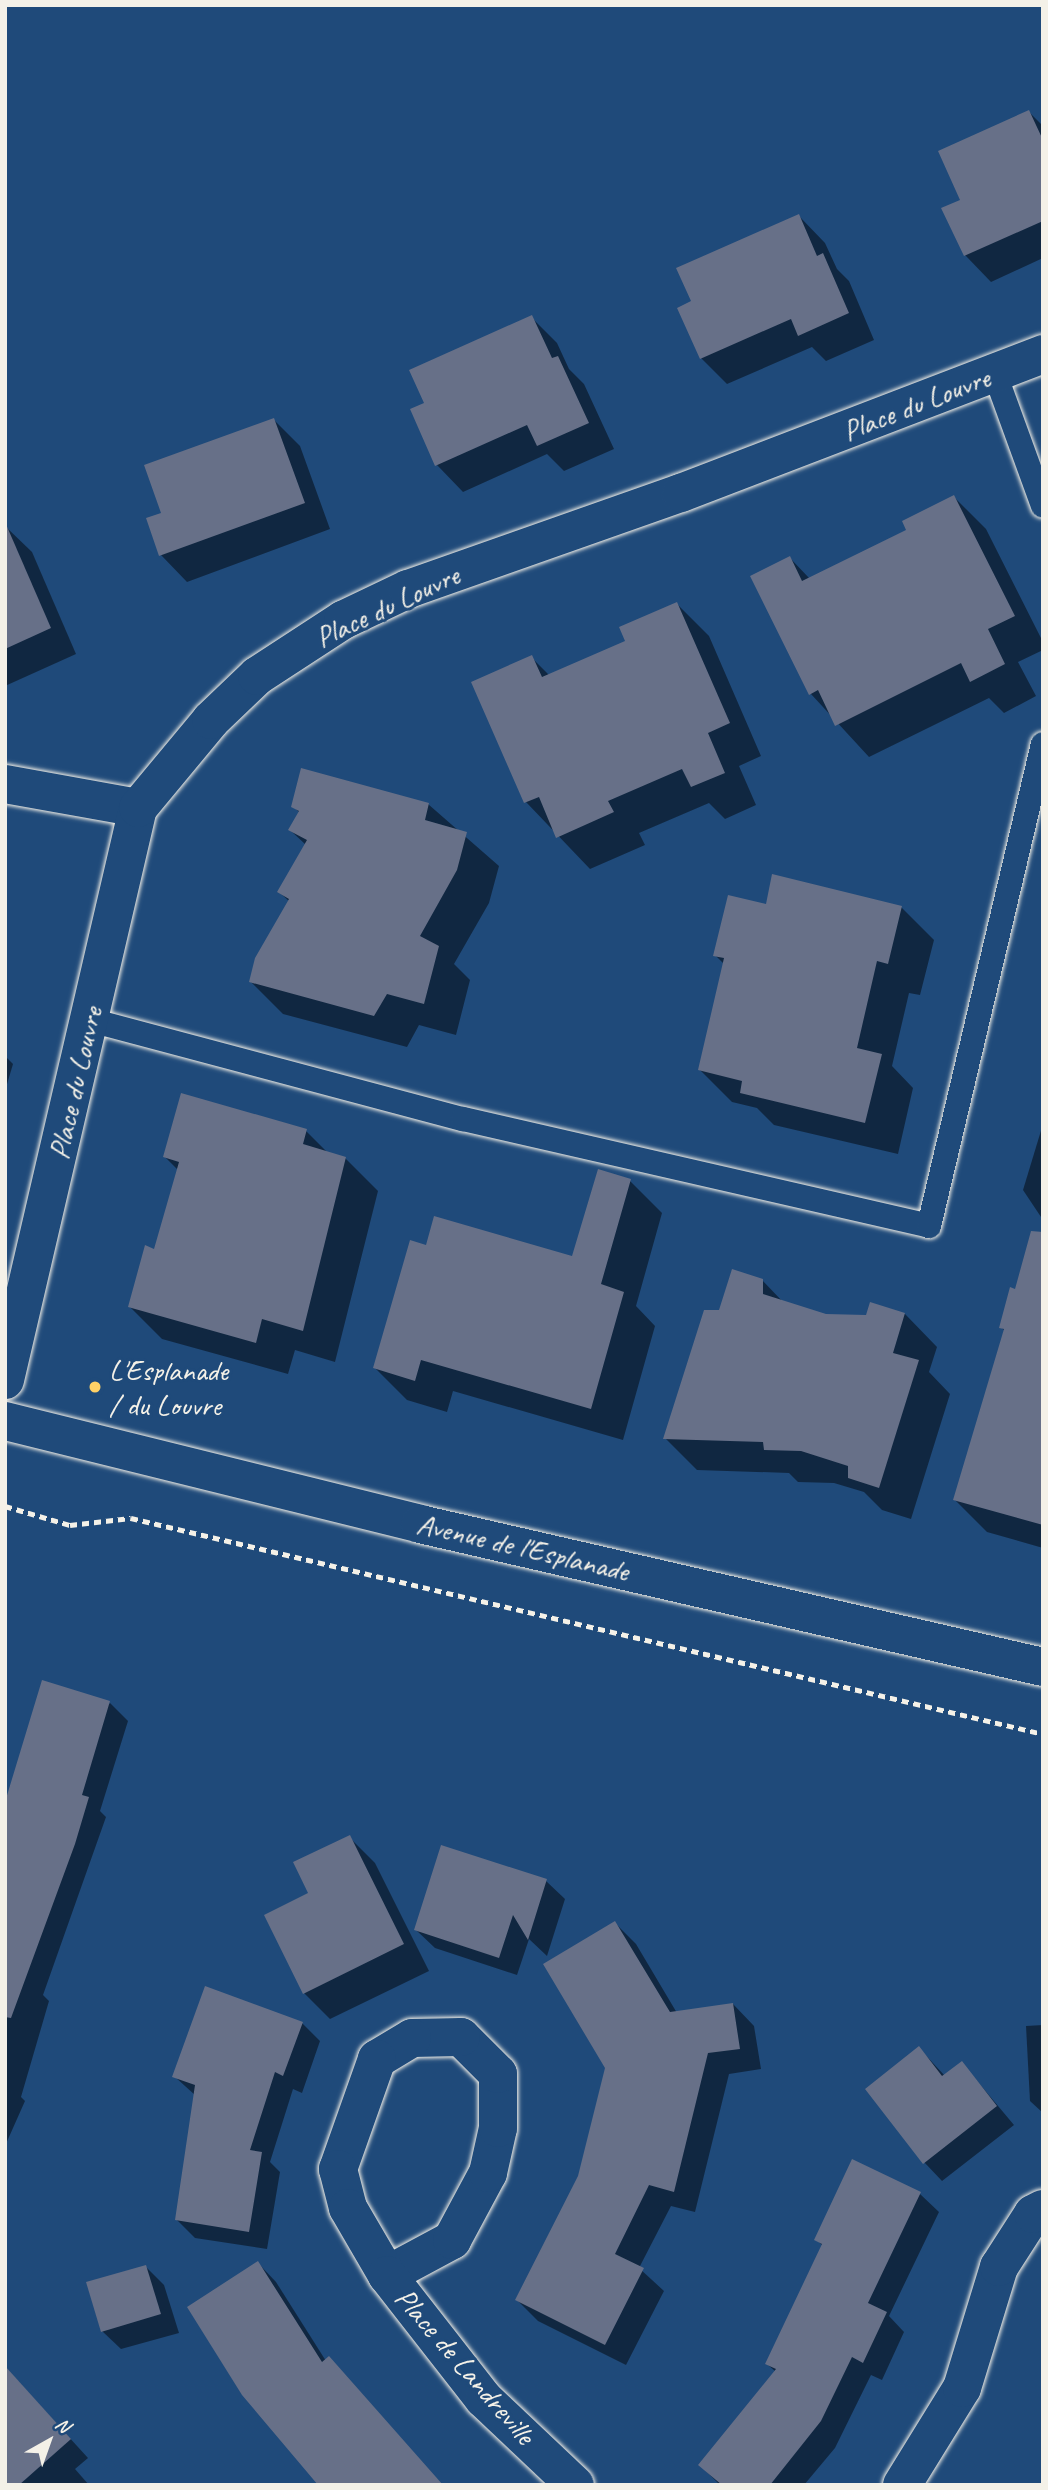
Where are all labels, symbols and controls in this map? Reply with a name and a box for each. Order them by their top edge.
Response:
street label: Place du Louvre [837,359,995,449]
street label: Place du Louvre [309,557,465,655]
street label: Place du Louvre [40,1004,110,1162]
place label: L'Esplanade / du Louvre [109,1352,228,1422]
marker: L'Esplanade / du Louvre [87,1379,103,1395]
street label: Avenue de l'Esplanade [414,1505,632,1589]
street label: Place de Landreville [387,2280,543,2452]
north arrow [14,2406,84,2476]
text: N [50,2412,75,2438]

